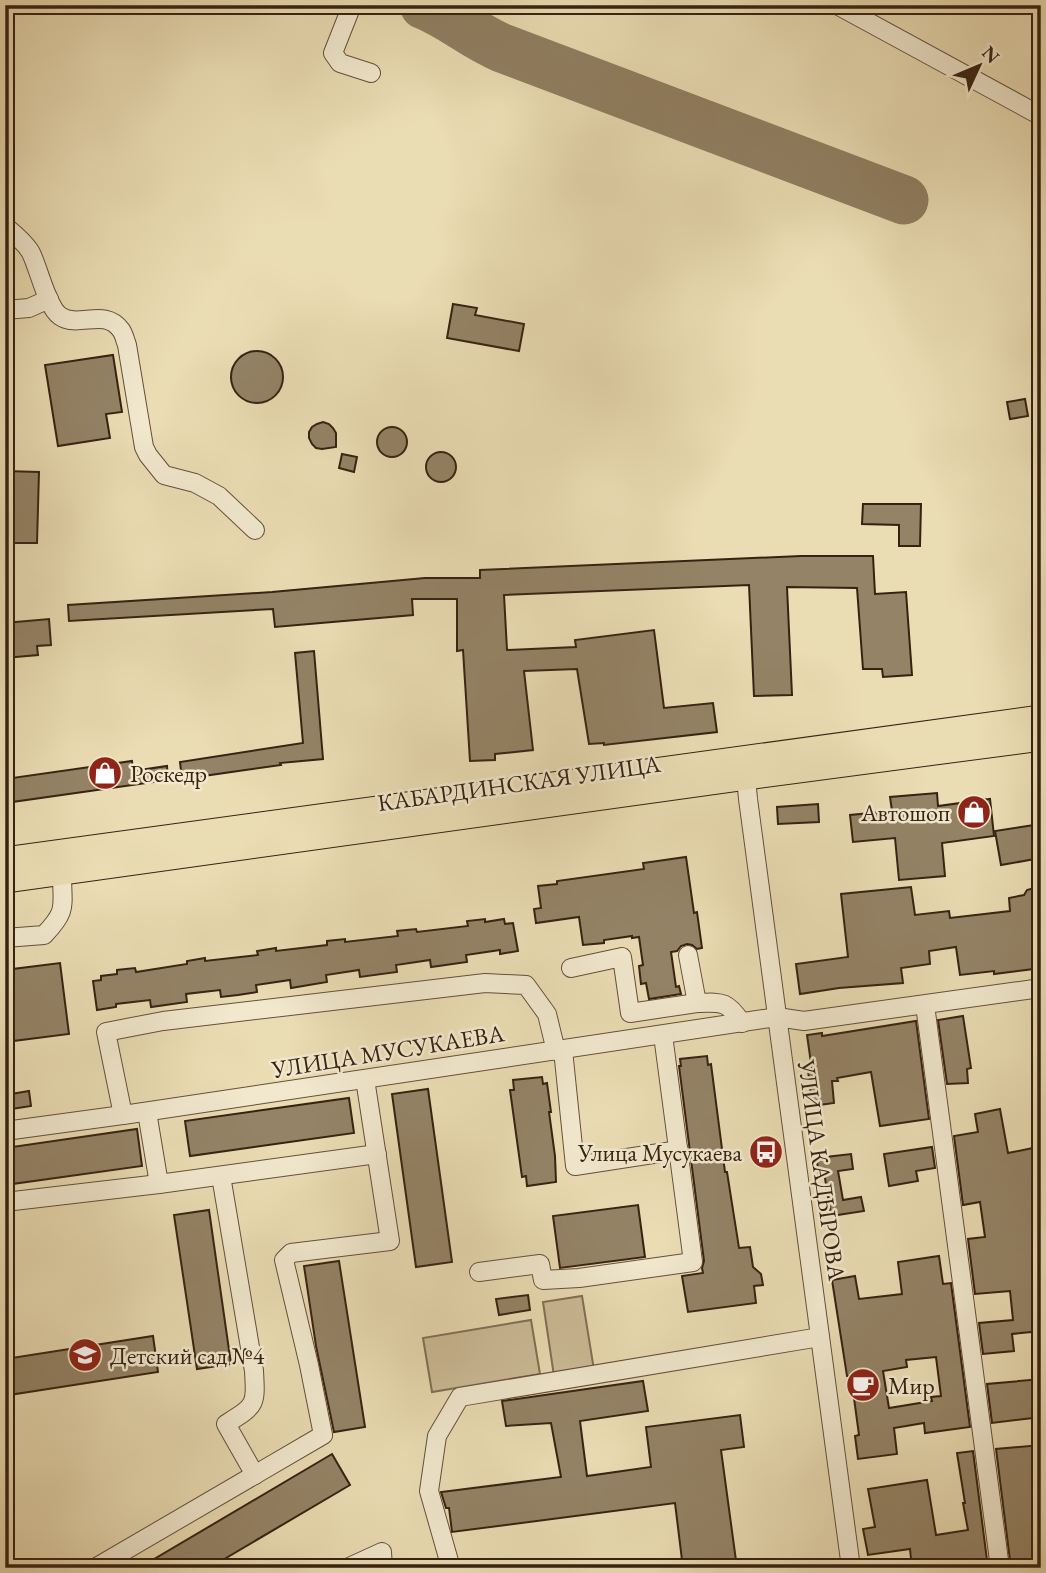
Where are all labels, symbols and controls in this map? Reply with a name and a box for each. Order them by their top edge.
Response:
north arrow [944,32,1014,102]
text: N [977,40,1006,69]
street label: КАБАРДИНСКАЯ УЛИЦА [375,748,663,818]
shop icon: Роскедр [86,754,124,792]
place label: Роскедр [130,758,207,789]
shop icon: Автошоп [955,793,993,831]
place label: Автошоп [860,797,950,828]
street label: УЛИЦА МУСУКАЕВА [268,1017,507,1085]
street label: УЛИЦА КАДЫРОВА [791,1057,853,1283]
bus stop icon: Улица Мусукаева [747,1133,785,1171]
place label: Улица Мусукаева [577,1137,742,1168]
school or university icon: Детский сад №4 [66,1336,104,1374]
place label: Детский сад №4 [110,1340,265,1371]
cafe icon: Мир [844,1366,882,1404]
place label: Мир [888,1370,935,1401]

